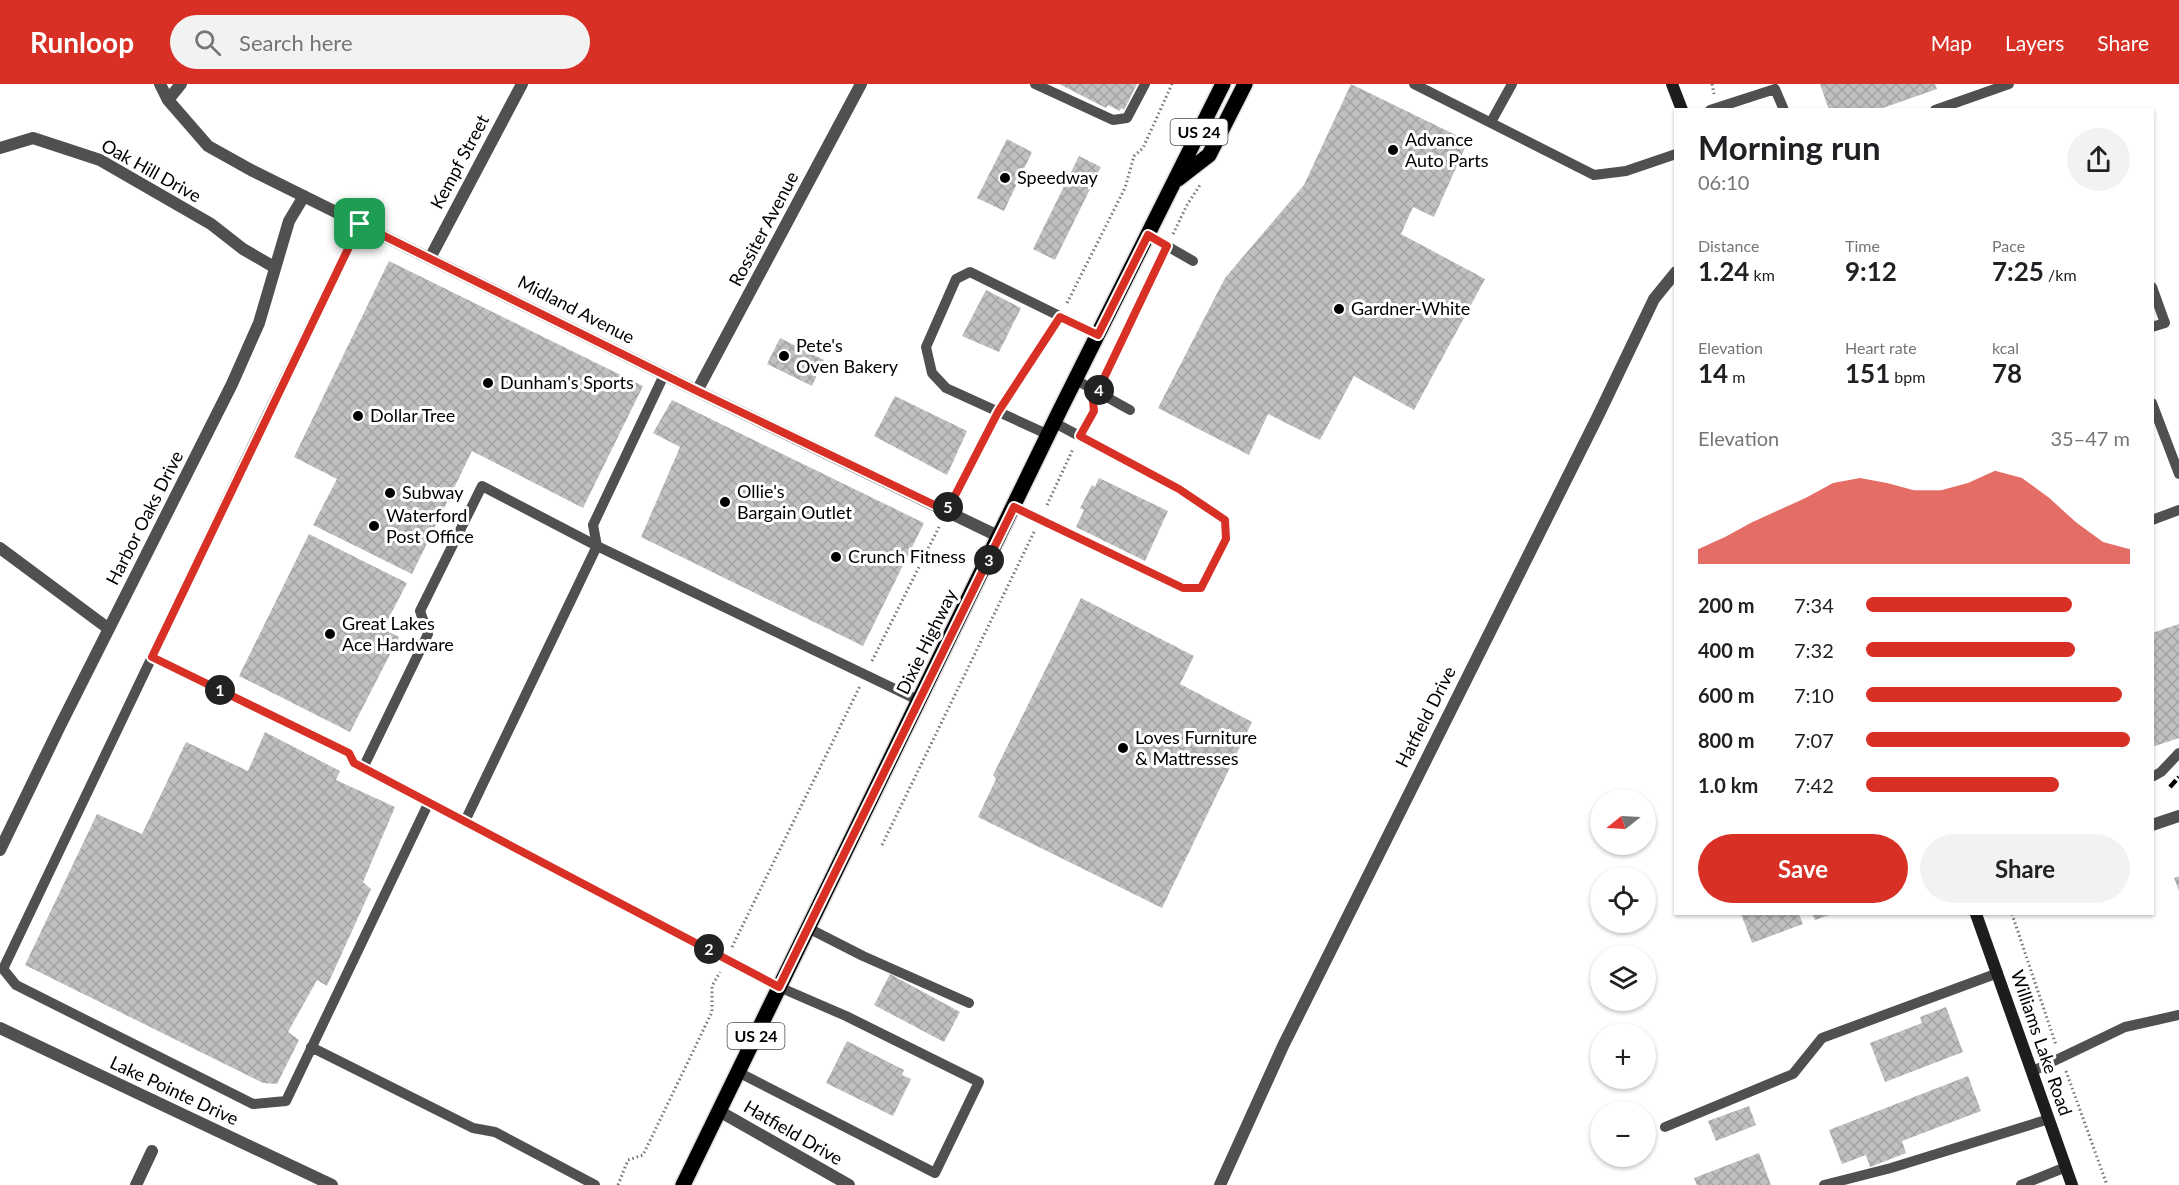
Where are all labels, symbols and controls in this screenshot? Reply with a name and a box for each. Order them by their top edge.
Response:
search box [170,15,590,69]
text: Runloop [30,25,134,59]
icon: search [191,26,224,59]
text: Search here [239,29,353,56]
text: Map [1931,30,1972,55]
text: Layers [2005,30,2064,55]
text: Share [2097,30,2149,55]
street label: Kempf Street [425,110,493,212]
road number: US 24 [1170,119,1228,145]
text: Morning run [1698,127,1881,167]
place label: Advance Auto Parts [1405,128,1489,171]
button: share [2067,128,2130,191]
street label: Oak Hill Drive [98,134,205,207]
marker: Advance Auto Parts [1386,143,1400,157]
place label: Speedway [1017,166,1099,188]
street label: Rossiter Avenue [724,168,803,290]
text: 06:10 [1698,170,1749,194]
marker: Speedway [998,171,1012,185]
pin [334,198,385,249]
icon: arrive [343,207,376,240]
text: Distance [1698,236,1759,255]
text: Time [1845,236,1880,255]
text: Pace [1992,236,2025,255]
text: 1.24 [1698,255,1749,287]
text: 9:12 [1845,255,1897,287]
text: 7:25 [1992,255,2044,287]
text: km [1749,265,1775,284]
text: /km [2044,265,2077,284]
street label: Midland Avenue [514,270,638,348]
place label: Gardner-White [1351,297,1470,319]
marker: Gardner-White [1332,302,1346,316]
place label: Pete's Oven Bakery [796,334,899,377]
text: Elevation [1698,338,1763,357]
text: Heart rate [1845,338,1917,357]
text: kcal [1992,338,2019,357]
marker: Pete's Oven Bakery [777,349,791,363]
text: 14 [1698,357,1728,389]
text: 151 [1845,357,1890,389]
text: 78 [1992,357,2022,389]
text: m [1728,367,1745,386]
text: bpm [1890,367,1925,386]
place label: Dunham's Sports [500,371,634,393]
pin: 4 [1084,375,1114,405]
marker: Dunham's Sports [481,376,495,390]
text: 4 [1094,380,1104,399]
place label: Dollar Tree [370,404,455,426]
marker: Dollar Tree [351,409,365,423]
text: Elevation [1698,426,1779,450]
text: 35–47 m [2050,426,2130,450]
street label: Harbor Oaks Drive [101,447,187,588]
place label: Ollie's Bargain Outlet [737,480,853,523]
place label: Subway [402,481,464,503]
marker: Subway [383,486,397,500]
pin: 5 [933,492,963,522]
marker: Ollie's Bargain Outlet [718,495,732,509]
text: 5 [943,497,953,516]
place label: Waterford Post Office [386,504,474,547]
marker: Waterford Post Office [367,519,381,533]
place label: Crunch Fitness [848,545,966,567]
pin: 3 [974,545,1004,575]
marker: Crunch Fitness [829,550,843,564]
text: 3 [984,550,994,569]
street label: Dixie Highway [891,585,961,698]
text: 200 m [1698,593,1754,617]
text: 7:34 [1794,593,1834,617]
place label: Great Lakes Ace Hardware [342,612,454,655]
marker: Great Lakes Ace Hardware [323,627,337,641]
text: 400 m [1698,638,1754,662]
text: 7:32 [1794,638,1834,662]
street label: Hatfield Drive [1390,662,1460,771]
pin: 1 [205,675,235,705]
text: 1 [215,680,225,699]
text: 600 m [1698,683,1754,707]
text: 7:10 [1794,683,1834,707]
place label: Loves Furniture & Mattresses [1135,726,1257,769]
text: 800 m [1698,728,1754,752]
text: 7:07 [1794,728,1834,752]
marker: Loves Furniture & Mattresses [1116,741,1130,755]
text: 1.0 km [1698,773,1758,797]
text: 7:42 [1794,773,1834,797]
north arrow [1590,789,1656,855]
map controls [1590,789,1656,1167]
button: Save [1698,834,1908,903]
button: Share [1920,834,2130,903]
button: locate [1590,867,1656,933]
pin: 2 [694,934,724,964]
text: 2 [704,939,714,958]
button: layers [1590,945,1656,1011]
street label: Williams Lake Road [2007,967,2077,1118]
road number: US 24 [728,1023,784,1049]
button: + [1590,1023,1656,1089]
street label: Lake Pointe Drive [107,1051,242,1129]
street label: Hatfield Drive [740,1095,847,1169]
button: − [1590,1101,1656,1167]

